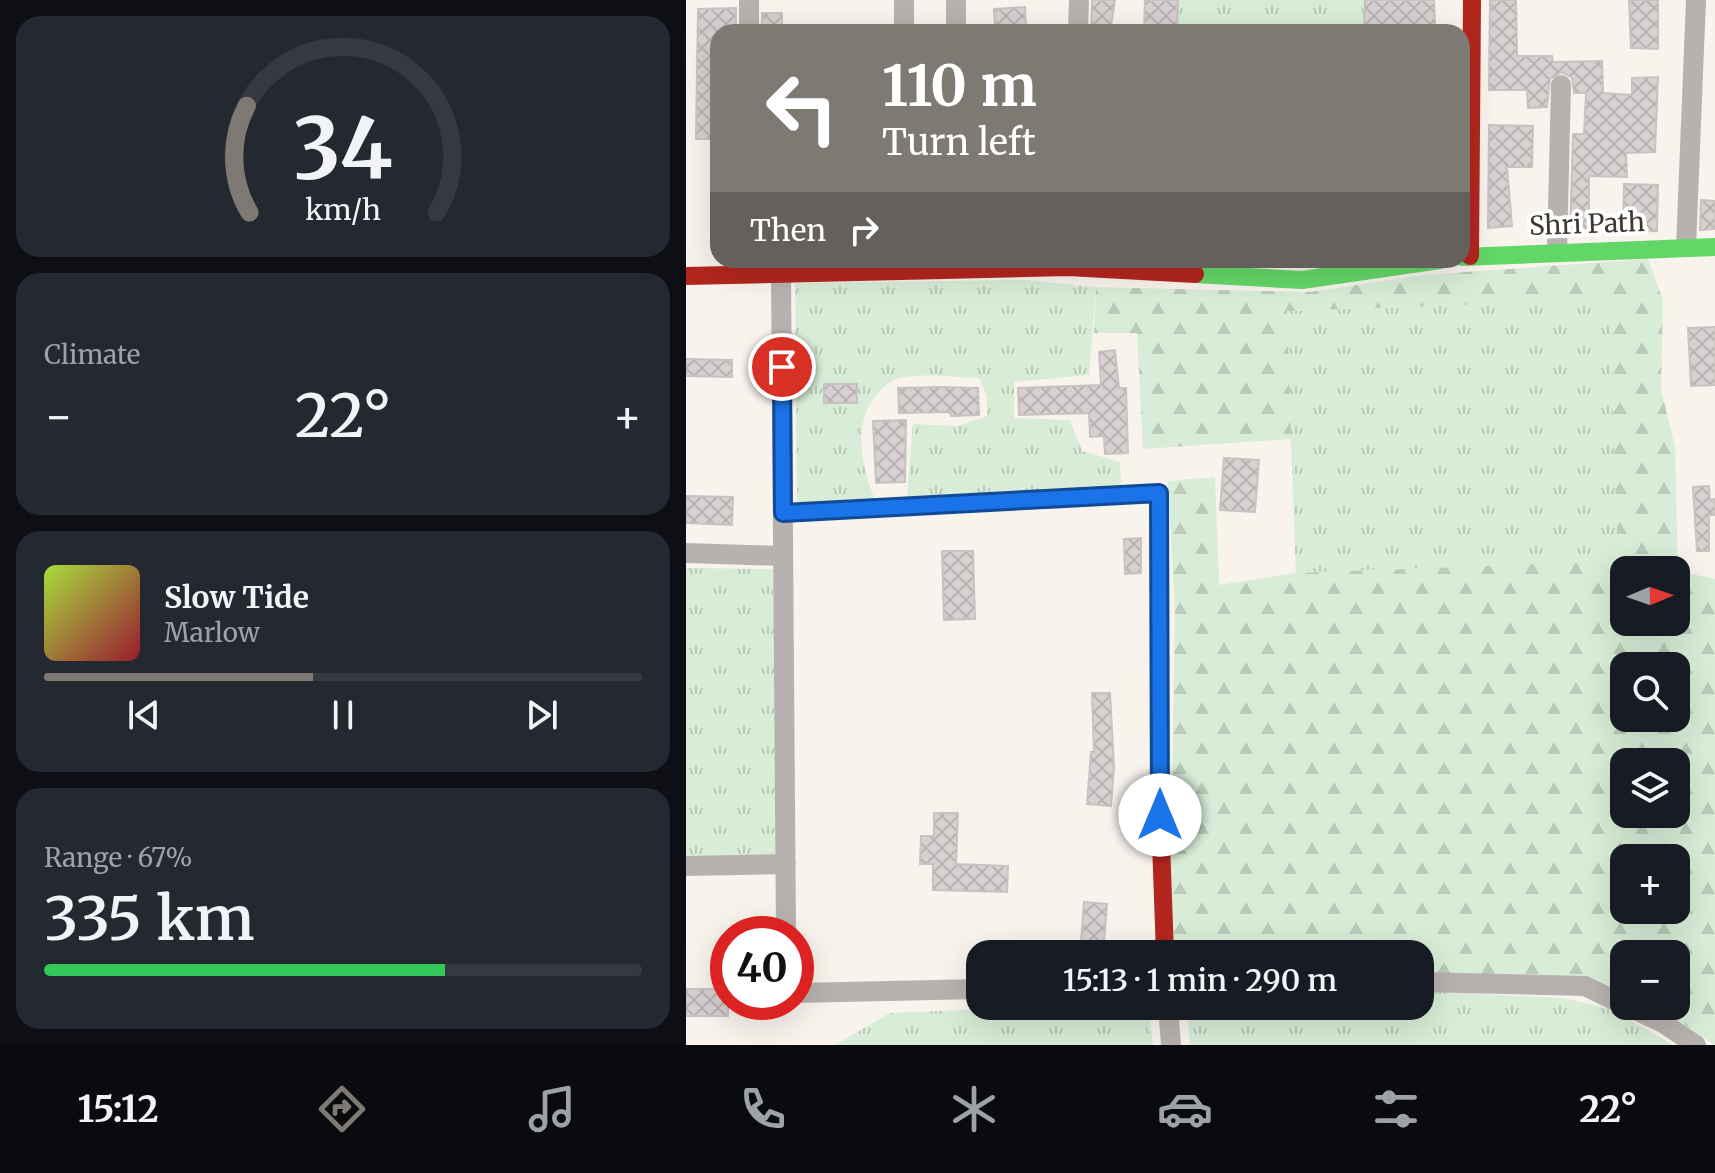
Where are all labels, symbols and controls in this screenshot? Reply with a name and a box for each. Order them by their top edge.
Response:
text: 110 m [882,51,1037,121]
icon: left [750,56,854,160]
text: 34 [293,96,393,201]
text: Turn left [882,120,1036,165]
text: km/h [305,192,381,228]
street label: Shri Path [1528,205,1645,242]
icon: right [842,208,886,252]
text: Then [750,211,826,249]
pin [748,333,816,401]
text: Climate [44,338,140,371]
icon: arrive [760,345,804,389]
text: 22° [295,378,391,453]
text: − [44,389,73,444]
text: + [613,389,642,444]
north arrow [1610,556,1690,636]
map controls [1610,556,1690,1020]
text: Slow Tide [164,578,309,616]
text: Marlow [164,616,260,649]
button: search [1610,652,1690,732]
icon: previous [122,693,166,737]
icon: pause [321,693,365,737]
icon: next [520,693,564,737]
button: layers [1610,748,1690,828]
position arrow [1118,773,1202,857]
text: Range · 67% [44,841,192,874]
button: + [1610,844,1690,924]
text: 335 km [44,881,255,956]
speed limit sign: 40 [710,916,814,1020]
button: − [1610,940,1690,1020]
text: 15:13 · 1 min · 290 m [1063,961,1337,999]
icon: directions [314,1081,370,1137]
icon: music [524,1081,580,1137]
icon: phone [735,1081,791,1137]
icon: climate [946,1081,1002,1137]
icon: car [1157,1081,1213,1137]
icon: filters [1368,1081,1424,1137]
text: 15:12 [77,1087,159,1132]
text: 22° [1579,1087,1638,1132]

